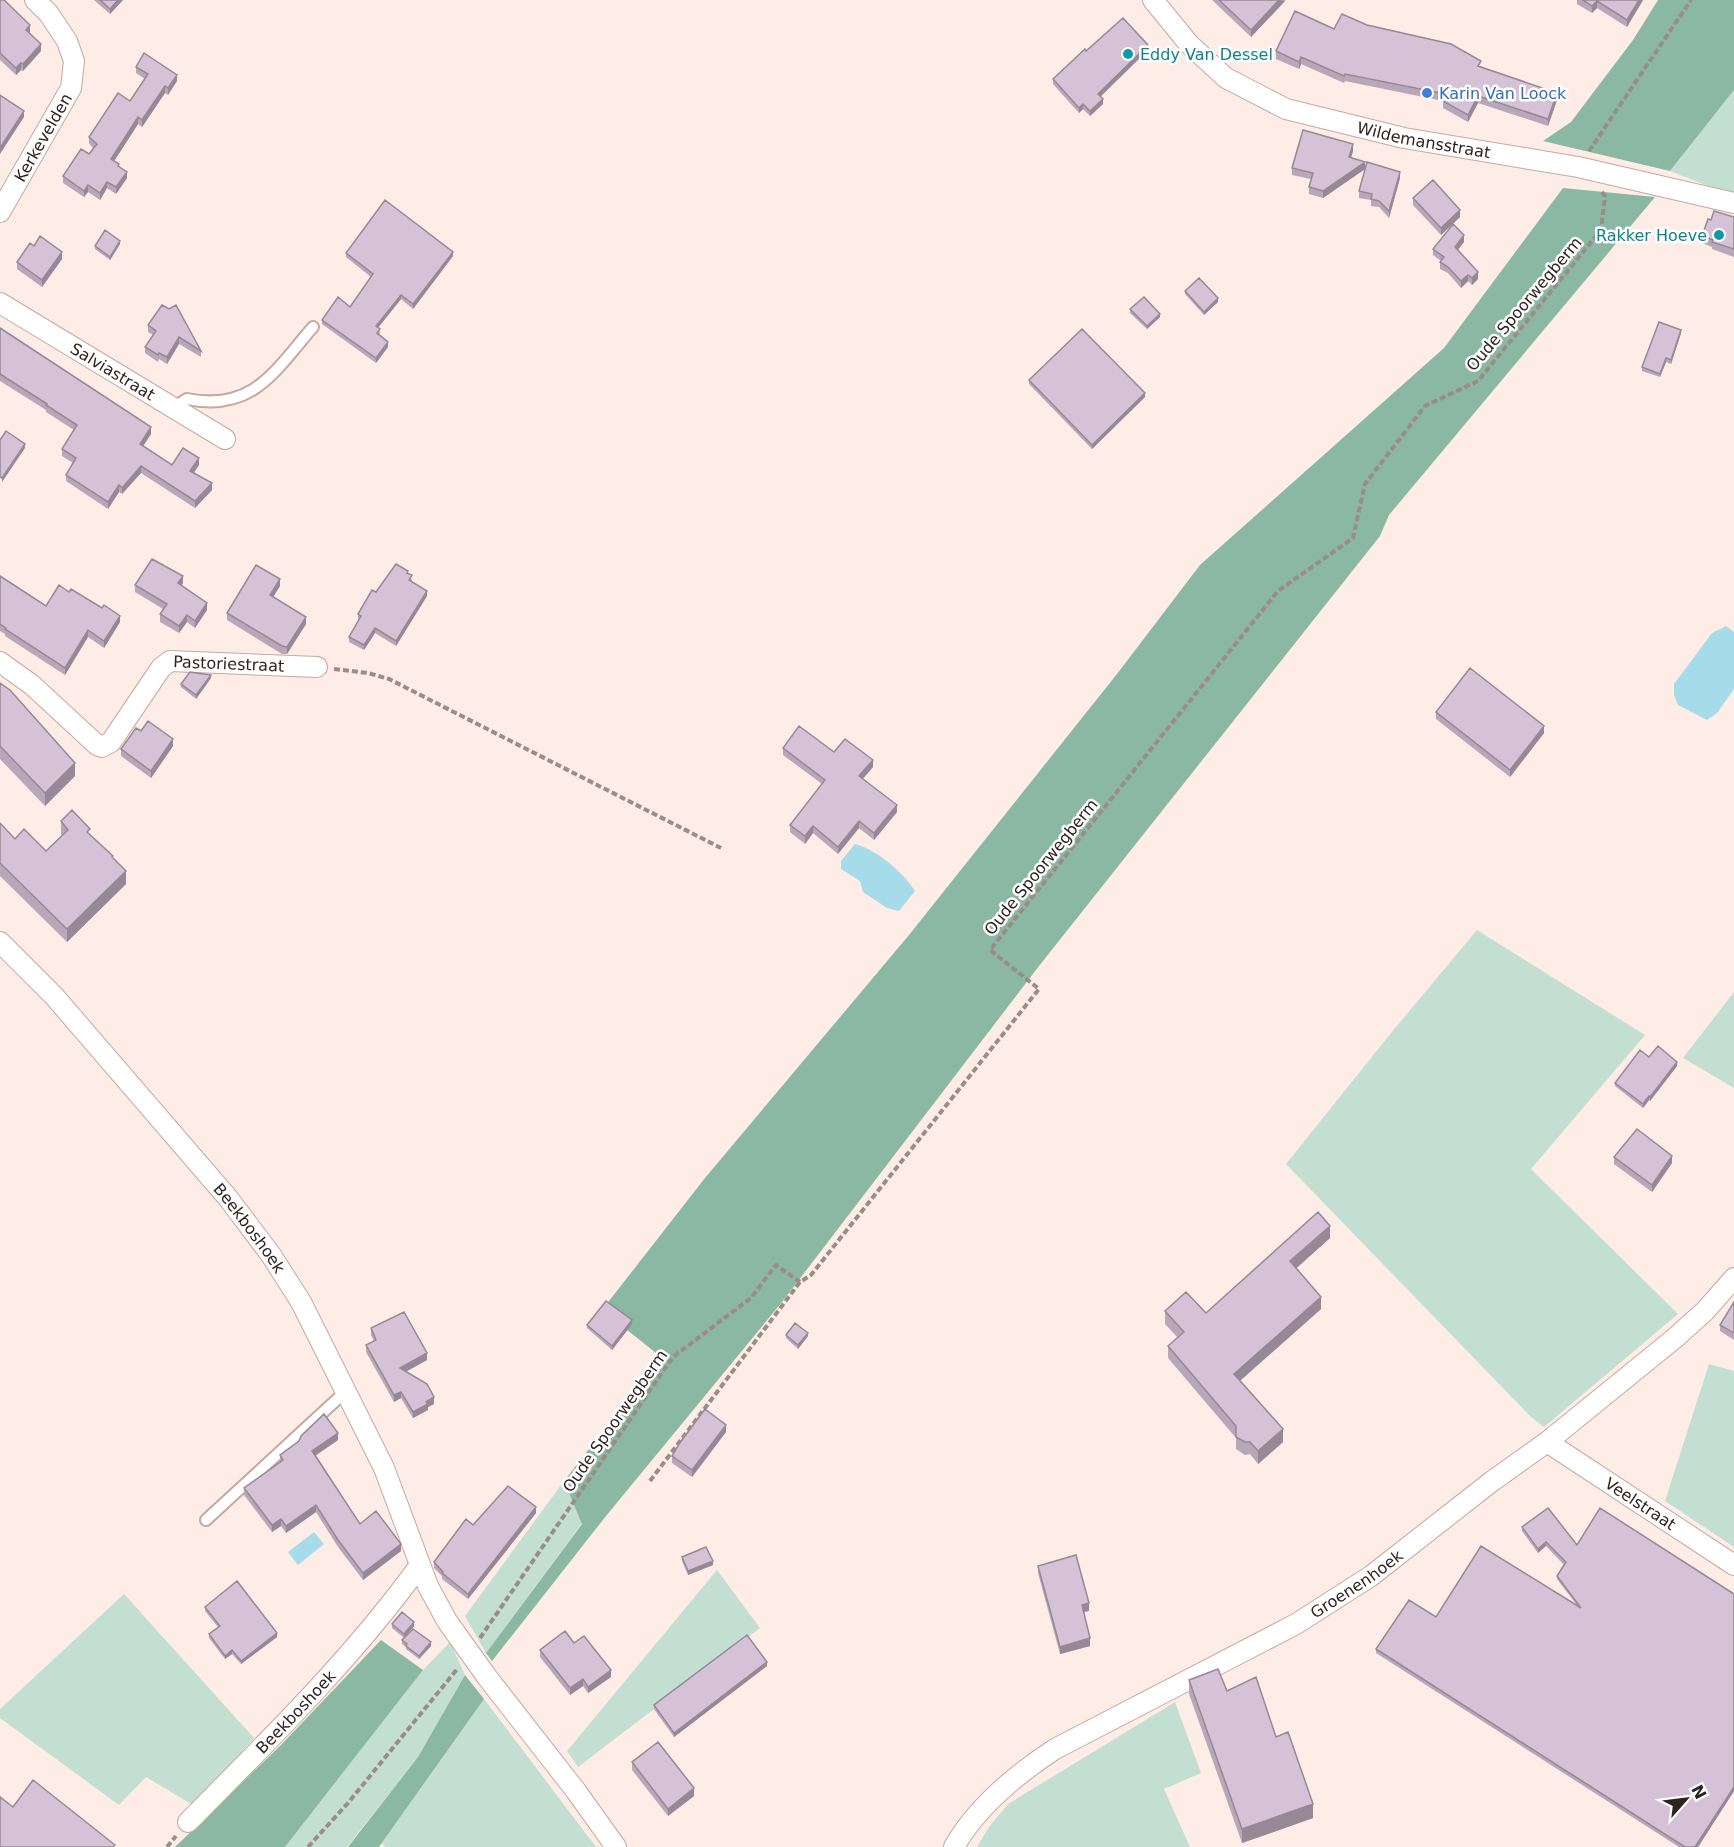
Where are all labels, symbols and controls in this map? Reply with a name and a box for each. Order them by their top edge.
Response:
place label: Eddy Van Dessel [1140,45,1273,64]
marker: Eddy Van Dessel [1121,47,1135,61]
place label: Karin Van Loock [1439,84,1567,103]
marker: Karin Van Loock [1420,86,1434,100]
street label: Kerkevelden [10,90,75,185]
street label: Wildemansstraat [1355,117,1492,162]
place label: Rakker Hoeve [1596,226,1707,245]
marker: Rakker Hoeve [1712,228,1726,242]
street label: Oude Spoorwegberm [1462,233,1586,375]
street label: Salviastraat [67,339,159,404]
street label: Pastoriestraat [173,652,285,675]
street label: Oude Spoorwegberm [980,795,1102,939]
street label: Beekboshoek [210,1179,290,1277]
street label: Oude Spoorwegberm [559,1346,671,1496]
street label: Veelstraat [1602,1473,1680,1534]
street label: Groenenhoek [1307,1545,1407,1622]
street label: Beekboshoek [252,1666,340,1757]
north arrow [1656,1769,1716,1829]
text: N [1687,1782,1710,1803]

